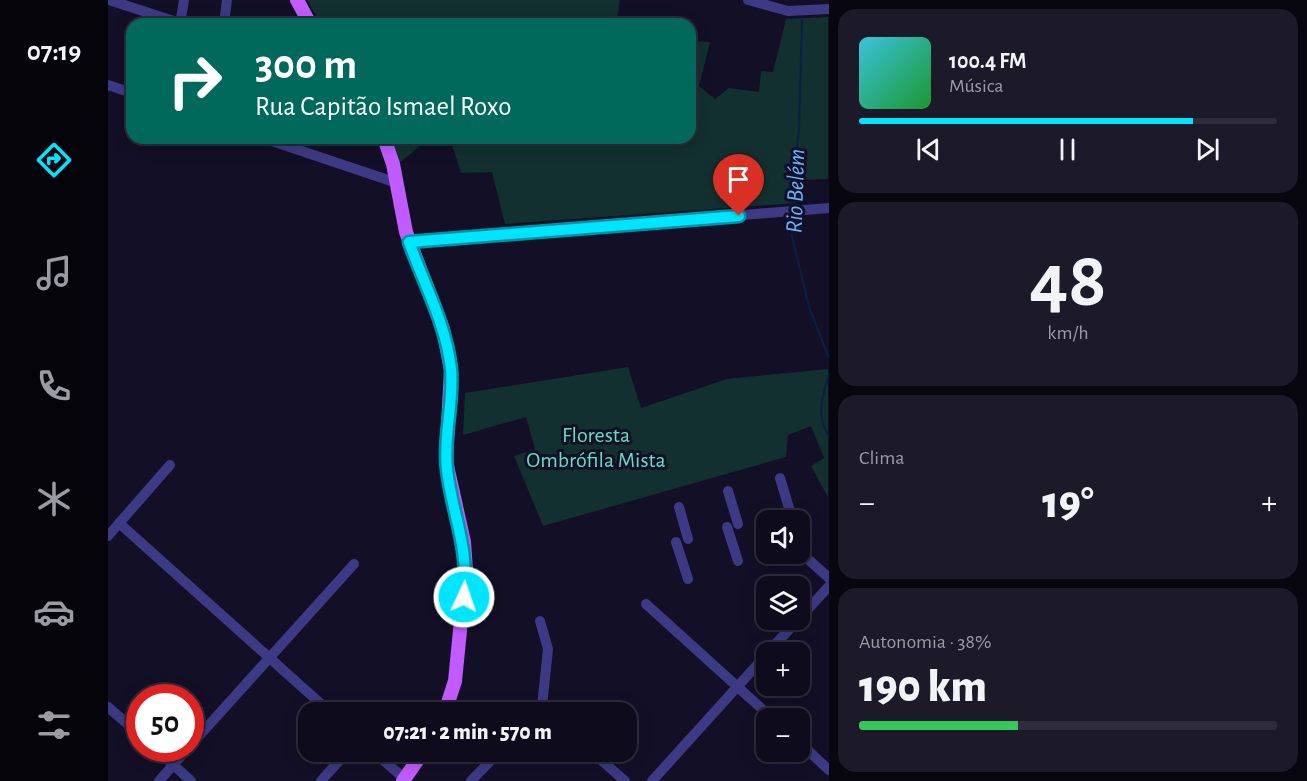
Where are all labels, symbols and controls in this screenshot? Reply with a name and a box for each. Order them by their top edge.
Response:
text: 07:19 [27,38,81,65]
icon: right [156,42,234,120]
text: 300 m [255,44,357,86]
text: 100.4 FM [949,50,1027,72]
text: Música [949,76,1004,96]
text: Rua Capitão Ismael Roxo [255,93,511,120]
icon: previous [912,133,945,166]
icon: pause [1051,133,1084,166]
icon: next [1191,133,1224,166]
icon: directions [33,139,75,181]
water label: Rio Belém [783,148,809,234]
pin [713,154,764,216]
icon: arrive [722,163,755,196]
text: 48 [1029,243,1107,321]
icon: music [33,252,75,294]
text: km/h [1047,323,1089,343]
icon: phone [33,365,75,407]
park label: Floresta Ombrófila Mista [526,424,666,471]
text: Clima [859,448,904,468]
icon: climate [33,478,75,520]
text: 19° [1042,481,1094,526]
text: − [859,487,875,520]
text: + [1261,487,1277,520]
map controls [756,510,810,762]
button: sound [756,510,810,564]
position arrow [432,565,496,629]
button: layers [756,576,810,630]
icon: car [33,591,75,633]
text: Autonomia · 38% [859,632,991,652]
button: + [756,642,810,696]
text: 190 km [859,665,987,710]
speed limit sign: 50 [126,684,204,762]
icon: filters [33,704,75,746]
button: − [756,708,810,762]
text: 07:21 · 2 min · 570 m [383,721,552,743]

